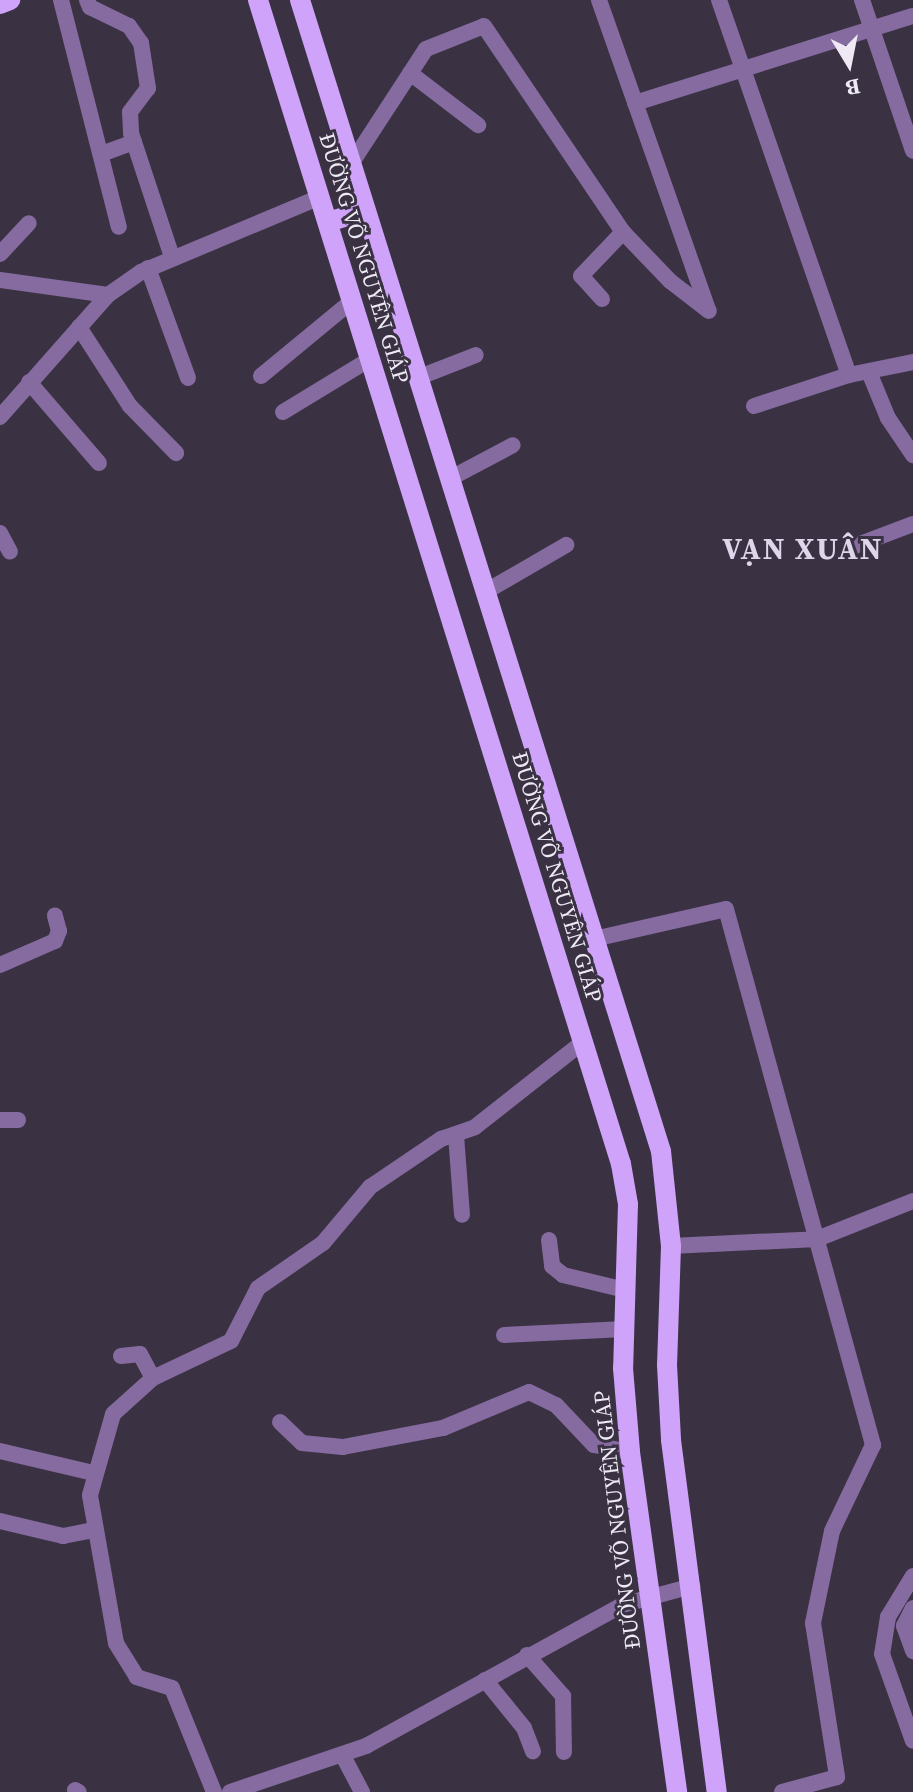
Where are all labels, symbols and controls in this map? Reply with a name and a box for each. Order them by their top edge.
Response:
north arrow [809,24,889,104]
text: B [844,72,863,104]
street label: ĐƯỜNG VÕ NGUYÊN GIÁP [313,129,415,387]
district label: VẠN XUÂN [722,531,884,567]
street label: ĐƯỜNG VÕ NGUYÊN GIÁP [506,748,608,1006]
street label: ĐƯỜNG VÕ NGUYÊN GIÁP [588,1389,646,1651]

